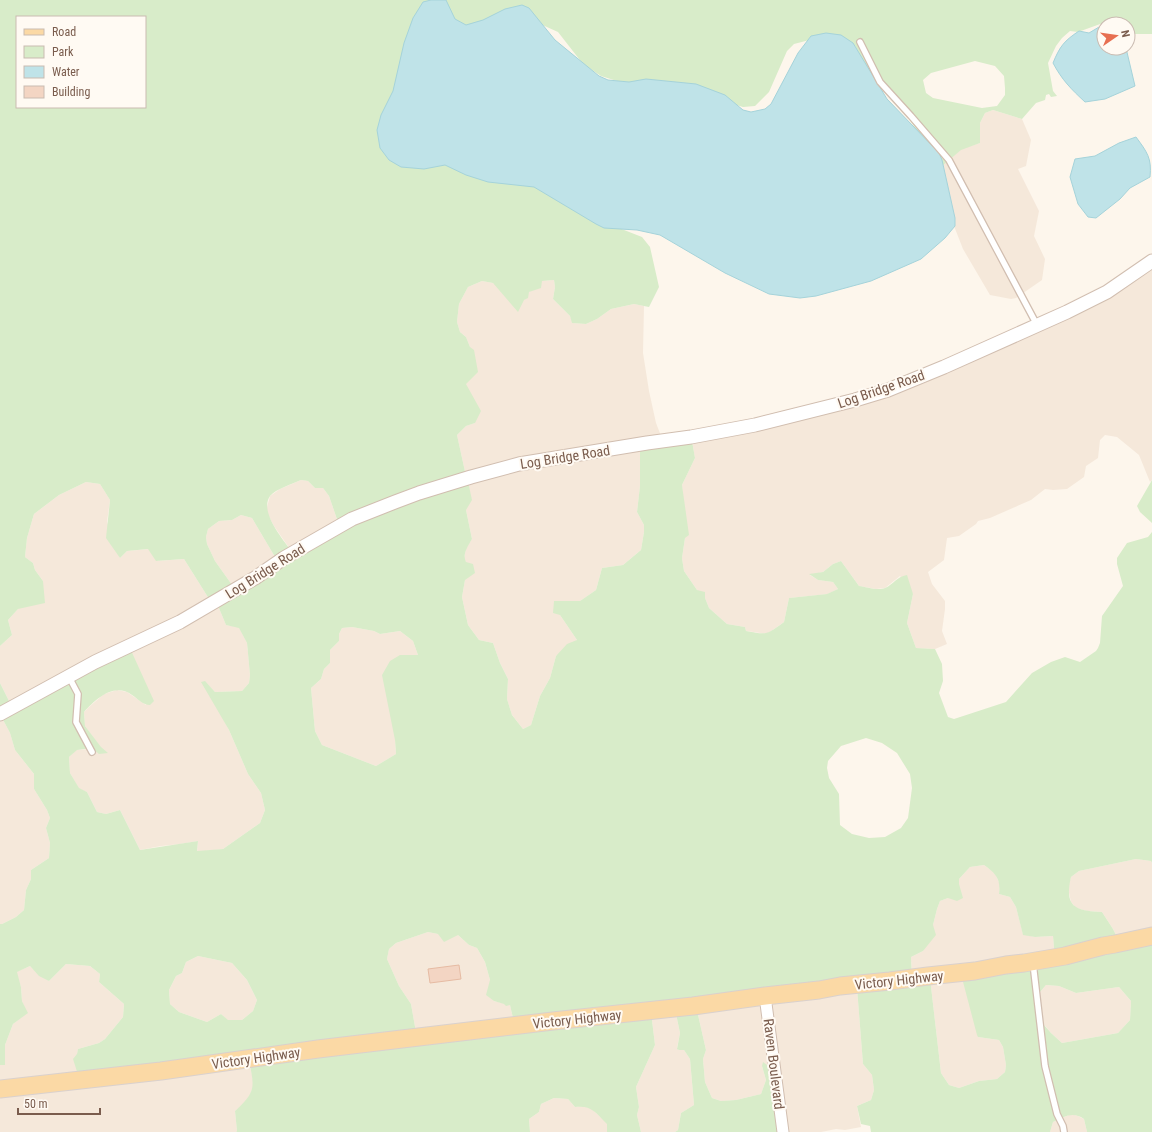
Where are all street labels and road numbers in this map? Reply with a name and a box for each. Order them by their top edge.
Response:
street label: Log Bridge Road [836,367,926,411]
street label: Log Bridge Road [519,442,611,472]
street label: Log Bridge Road [222,540,308,602]
street label: Victory Highway [854,967,944,993]
street label: Victory Highway [532,1006,622,1032]
street label: Raven Boulevard [760,1018,788,1110]
street label: Victory Highway [211,1044,301,1072]

